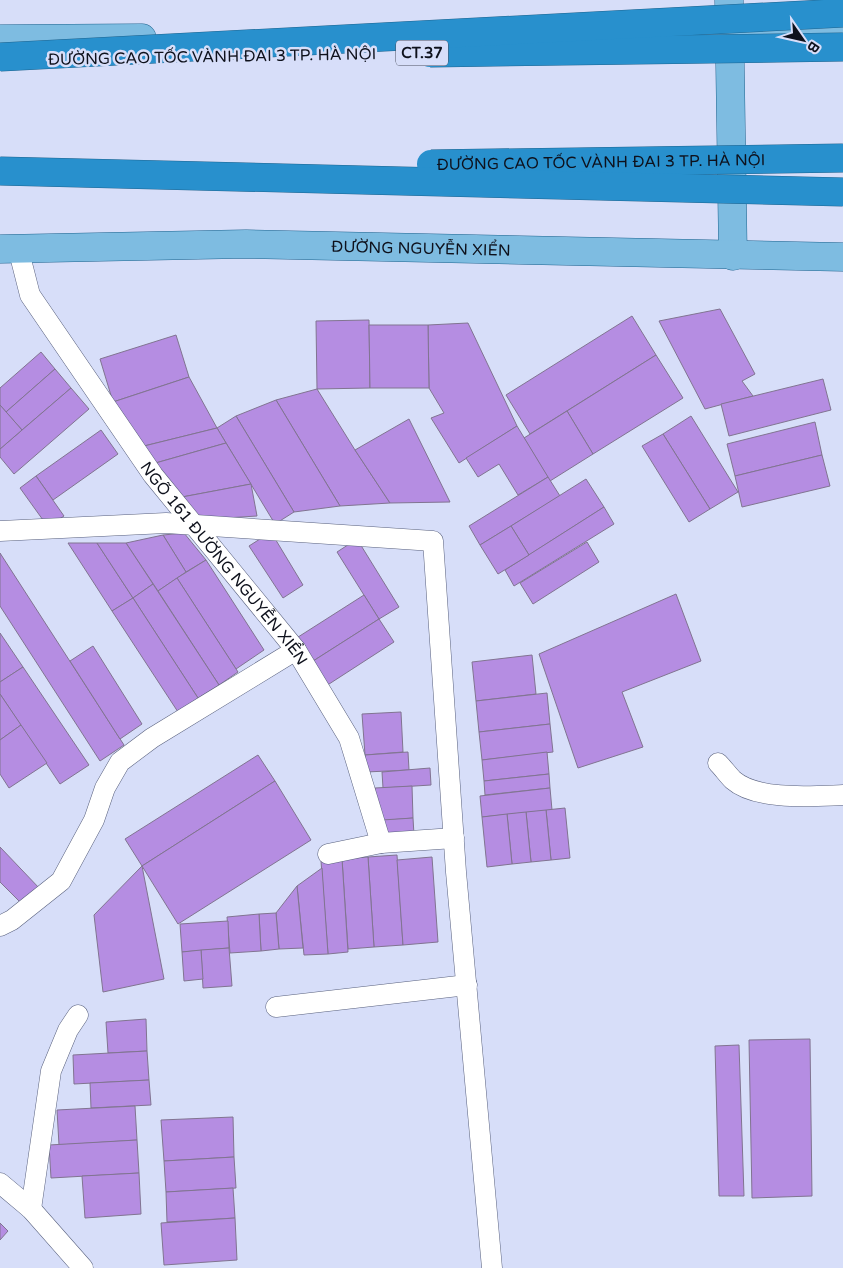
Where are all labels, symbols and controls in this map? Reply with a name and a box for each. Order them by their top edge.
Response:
north arrow [778,15,828,65]
text: B [803,38,823,56]
road number: CT.37 [396,40,448,66]
street label: ĐƯỜNG CAO TỐC VÀNH ĐAI 3 TP. HÀ NỘI [48,44,376,70]
street label: ĐƯỜNG CAO TỐC VÀNH ĐAI 3 TP. HÀ NỘI [437,150,765,175]
street label: ĐƯỜNG NGUYỄN XIỂN [331,237,511,261]
street label: NGÕ 161 ĐƯỜNG NGUYỄN XIỂN [136,458,312,669]

